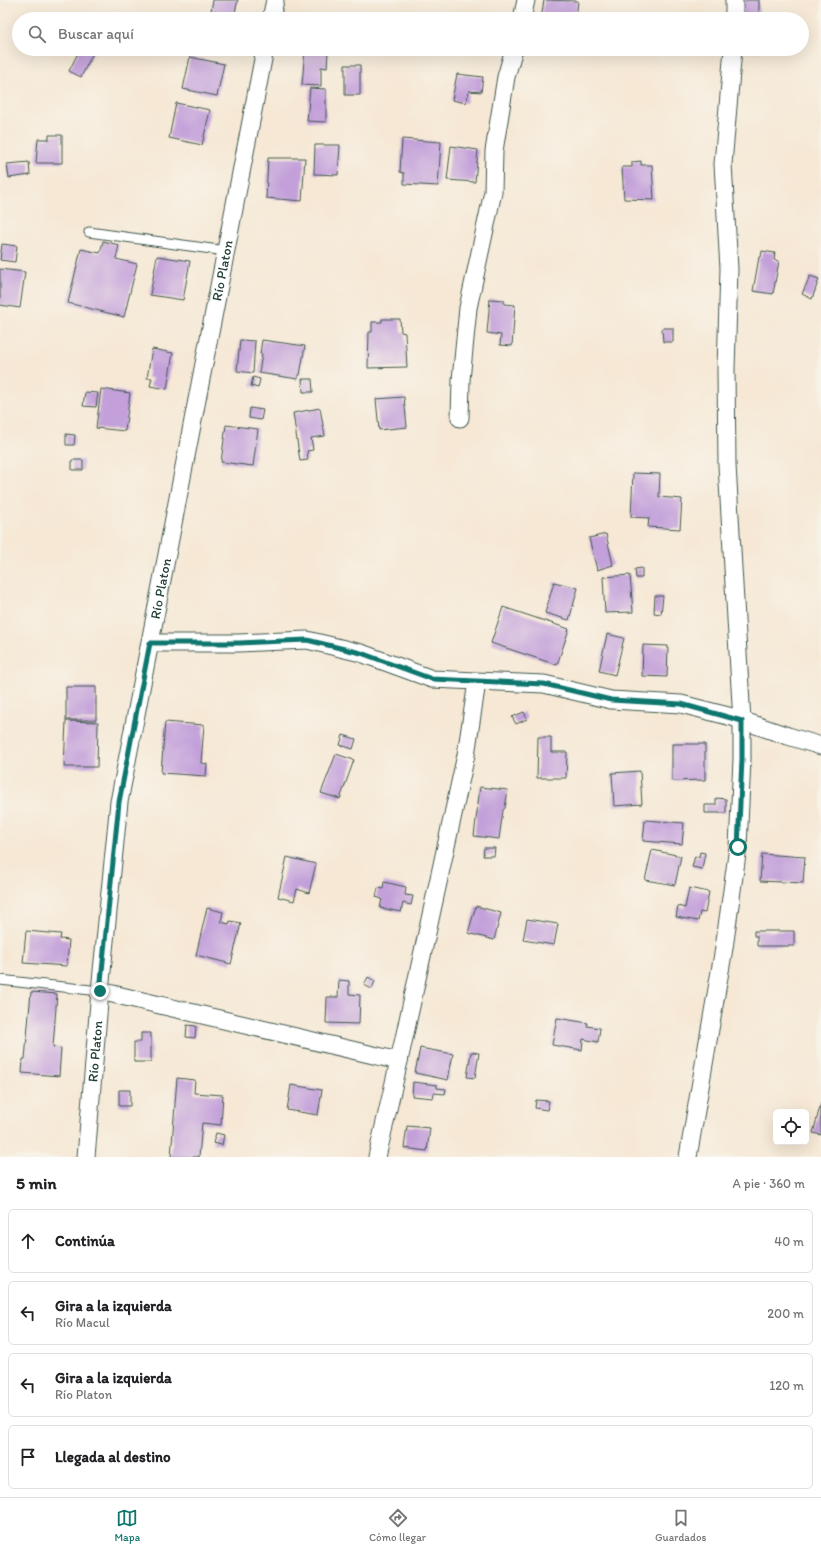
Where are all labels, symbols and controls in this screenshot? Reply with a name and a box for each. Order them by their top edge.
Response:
search box [12,12,809,56]
icon: search [26,23,48,45]
text: Buscar aquí [58,25,134,43]
street label: Río Platon [208,239,236,302]
street label: Río Platon [146,557,175,620]
route start [729,838,747,856]
route end [91,982,109,1000]
street label: Río Platon [84,1020,106,1083]
map controls [773,1109,809,1145]
button: locate [773,1109,809,1145]
text: 5 min [16,1173,56,1193]
text: A pie · 360 m [733,1176,805,1191]
icon: ahead [17,1230,39,1252]
text: Continúa [55,1232,115,1250]
text: 40 m [774,1234,804,1249]
text: Gira a la izquierda [55,1297,172,1315]
icon: left [17,1302,39,1324]
text: 200 m [767,1306,804,1321]
text: Río Macul [55,1315,110,1330]
text: Gira a la izquierda [55,1369,172,1387]
icon: left [17,1374,39,1396]
text: 120 m [769,1378,804,1393]
text: Río Platon [55,1387,112,1402]
icon: arrive [17,1446,39,1468]
text: Llegada al destino [55,1448,171,1466]
tab: Mapa [114,1507,140,1544]
tab: Cómo llegar [369,1507,426,1544]
tab: Guardados [655,1507,707,1544]

